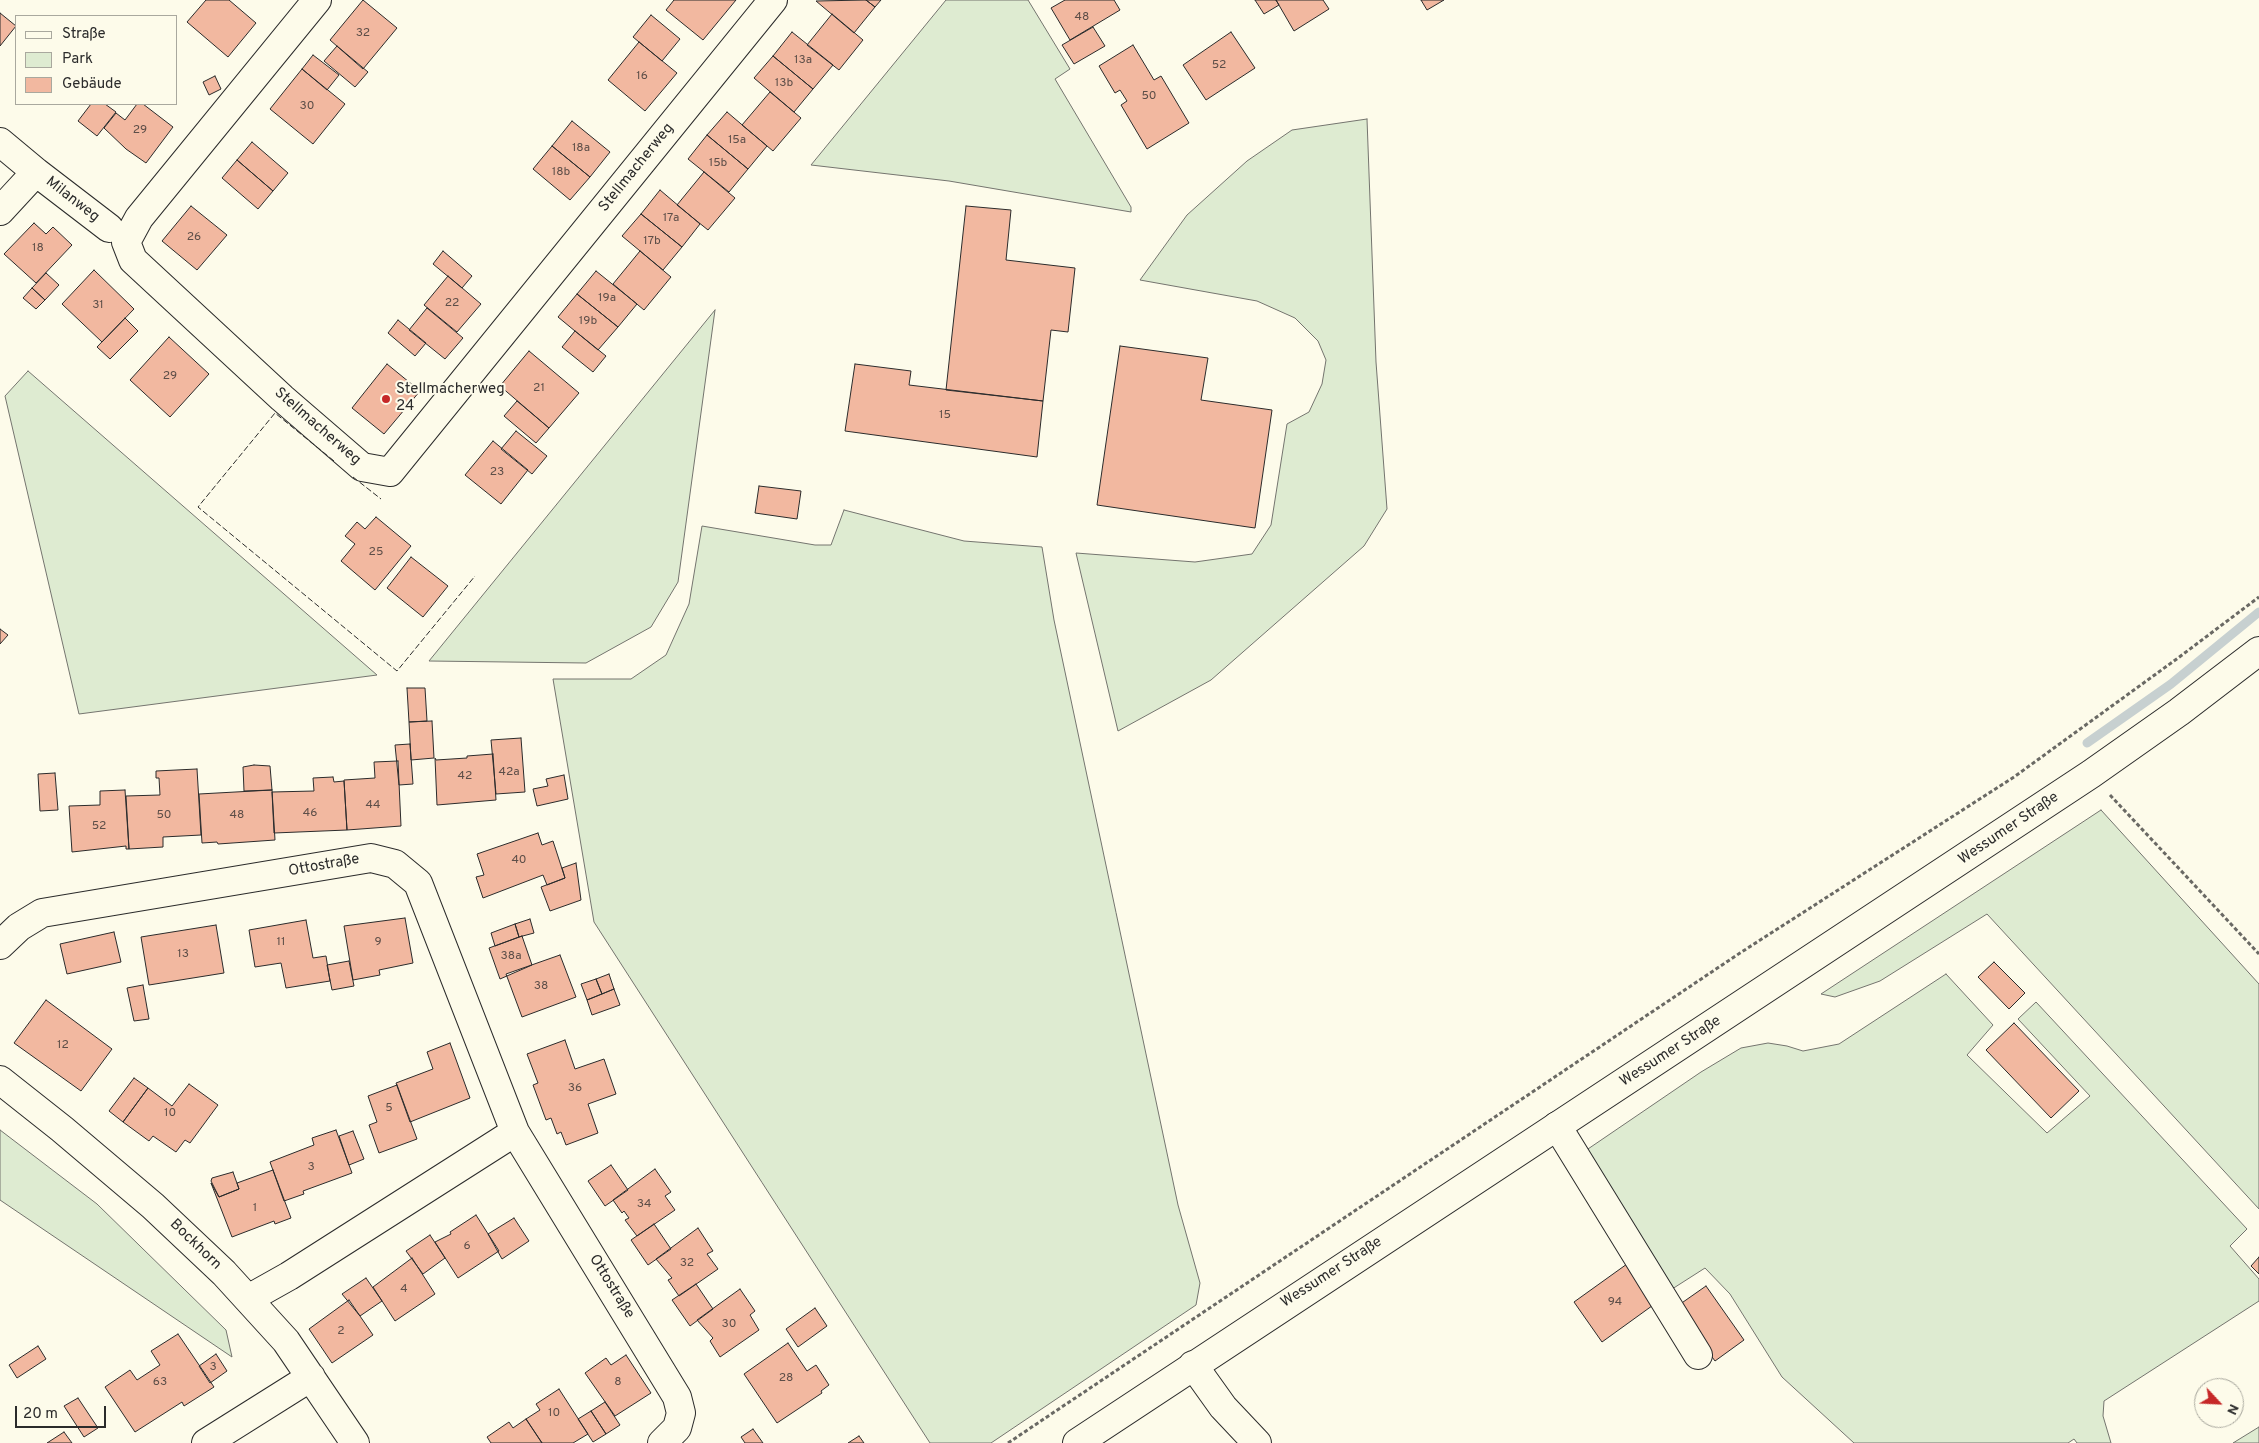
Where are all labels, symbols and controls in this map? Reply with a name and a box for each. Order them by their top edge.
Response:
house number: 48 [1075,11,1089,25]
legend [15,15,178,105]
text: Straße [62,25,106,44]
house number: 32 [356,27,370,41]
text: Park [62,50,93,69]
house number: 13a [794,54,812,68]
house number: 52 [1212,59,1226,73]
house number: 16 [636,70,648,84]
text: Gebäude [62,75,122,94]
house number: 13b [775,77,793,91]
house number: 50 [1141,90,1157,104]
house number: 30 [300,100,314,114]
street label: Stellmacherweg [596,120,678,216]
house number: 29 [133,124,147,138]
house number: 15a [728,134,746,148]
house number: 18a [572,142,590,156]
house number: 15b [709,157,727,171]
house number: 18b [552,166,570,180]
street label: Milanweg [41,173,103,227]
house number: 17a [663,212,679,226]
house number: 26 [187,231,201,245]
house number: 17b [643,235,661,249]
house number: 18 [32,242,44,256]
house number: 19a [598,292,616,306]
house number: 22 [445,297,459,311]
house number: 31 [92,299,104,313]
house number: 19b [579,315,597,329]
house number: 29 [163,370,177,384]
place label: Stellmacherweg 24 [396,381,505,416]
house number: 21 [533,382,545,396]
street label: Stellmacherweg [270,385,364,469]
marker: Stellmacherweg 24 [380,393,392,405]
house number: 15 [939,409,951,423]
house number: 23 [490,466,504,480]
house number: 25 [369,546,383,560]
house number: 42a [498,766,520,780]
house number: 42 [458,770,472,784]
street label: Wessumer Straße [1956,789,2062,869]
house number: 44 [366,799,380,813]
house number: 46 [303,807,317,821]
house number: 50 [156,809,172,823]
house number: 48 [230,809,244,823]
house number: 52 [92,820,106,834]
street label: Ottostraße [287,851,361,881]
house number: 40 [511,854,527,868]
house number: 11 [277,936,285,950]
house number: 9 [374,936,382,950]
house number: 13 [177,948,189,962]
house number: 38a [501,950,521,964]
house number: 38 [534,980,548,994]
street label: Wessumer Straße [1617,1013,1725,1091]
house number: 12 [57,1039,69,1053]
house number: 36 [568,1082,582,1096]
house number: 5 [385,1102,393,1116]
house number: 10 [164,1107,176,1121]
house number: 3 [307,1161,315,1175]
house number: 34 [637,1198,651,1212]
house number: 1 [253,1202,257,1216]
street label: Bockhorn [165,1216,225,1274]
street label: Wessumer Straße [1278,1234,1386,1312]
house number: 6 [463,1240,471,1254]
street label: Ottostraße [584,1252,638,1322]
house number: 32 [680,1257,694,1271]
house number: 4 [400,1283,408,1297]
house number: 94 [1608,1296,1622,1310]
house number: 30 [722,1318,736,1332]
house number: 2 [337,1325,345,1339]
house number: 3 [209,1361,217,1375]
house number: 28 [779,1372,793,1386]
house number: 63 [153,1376,167,1390]
house number: 8 [614,1376,622,1390]
north arrow [2194,1378,2244,1428]
scale bar [18,1396,109,1428]
text: N [2222,1401,2242,1417]
text: 20 m [23,1405,58,1424]
house number: 10 [548,1407,560,1421]

